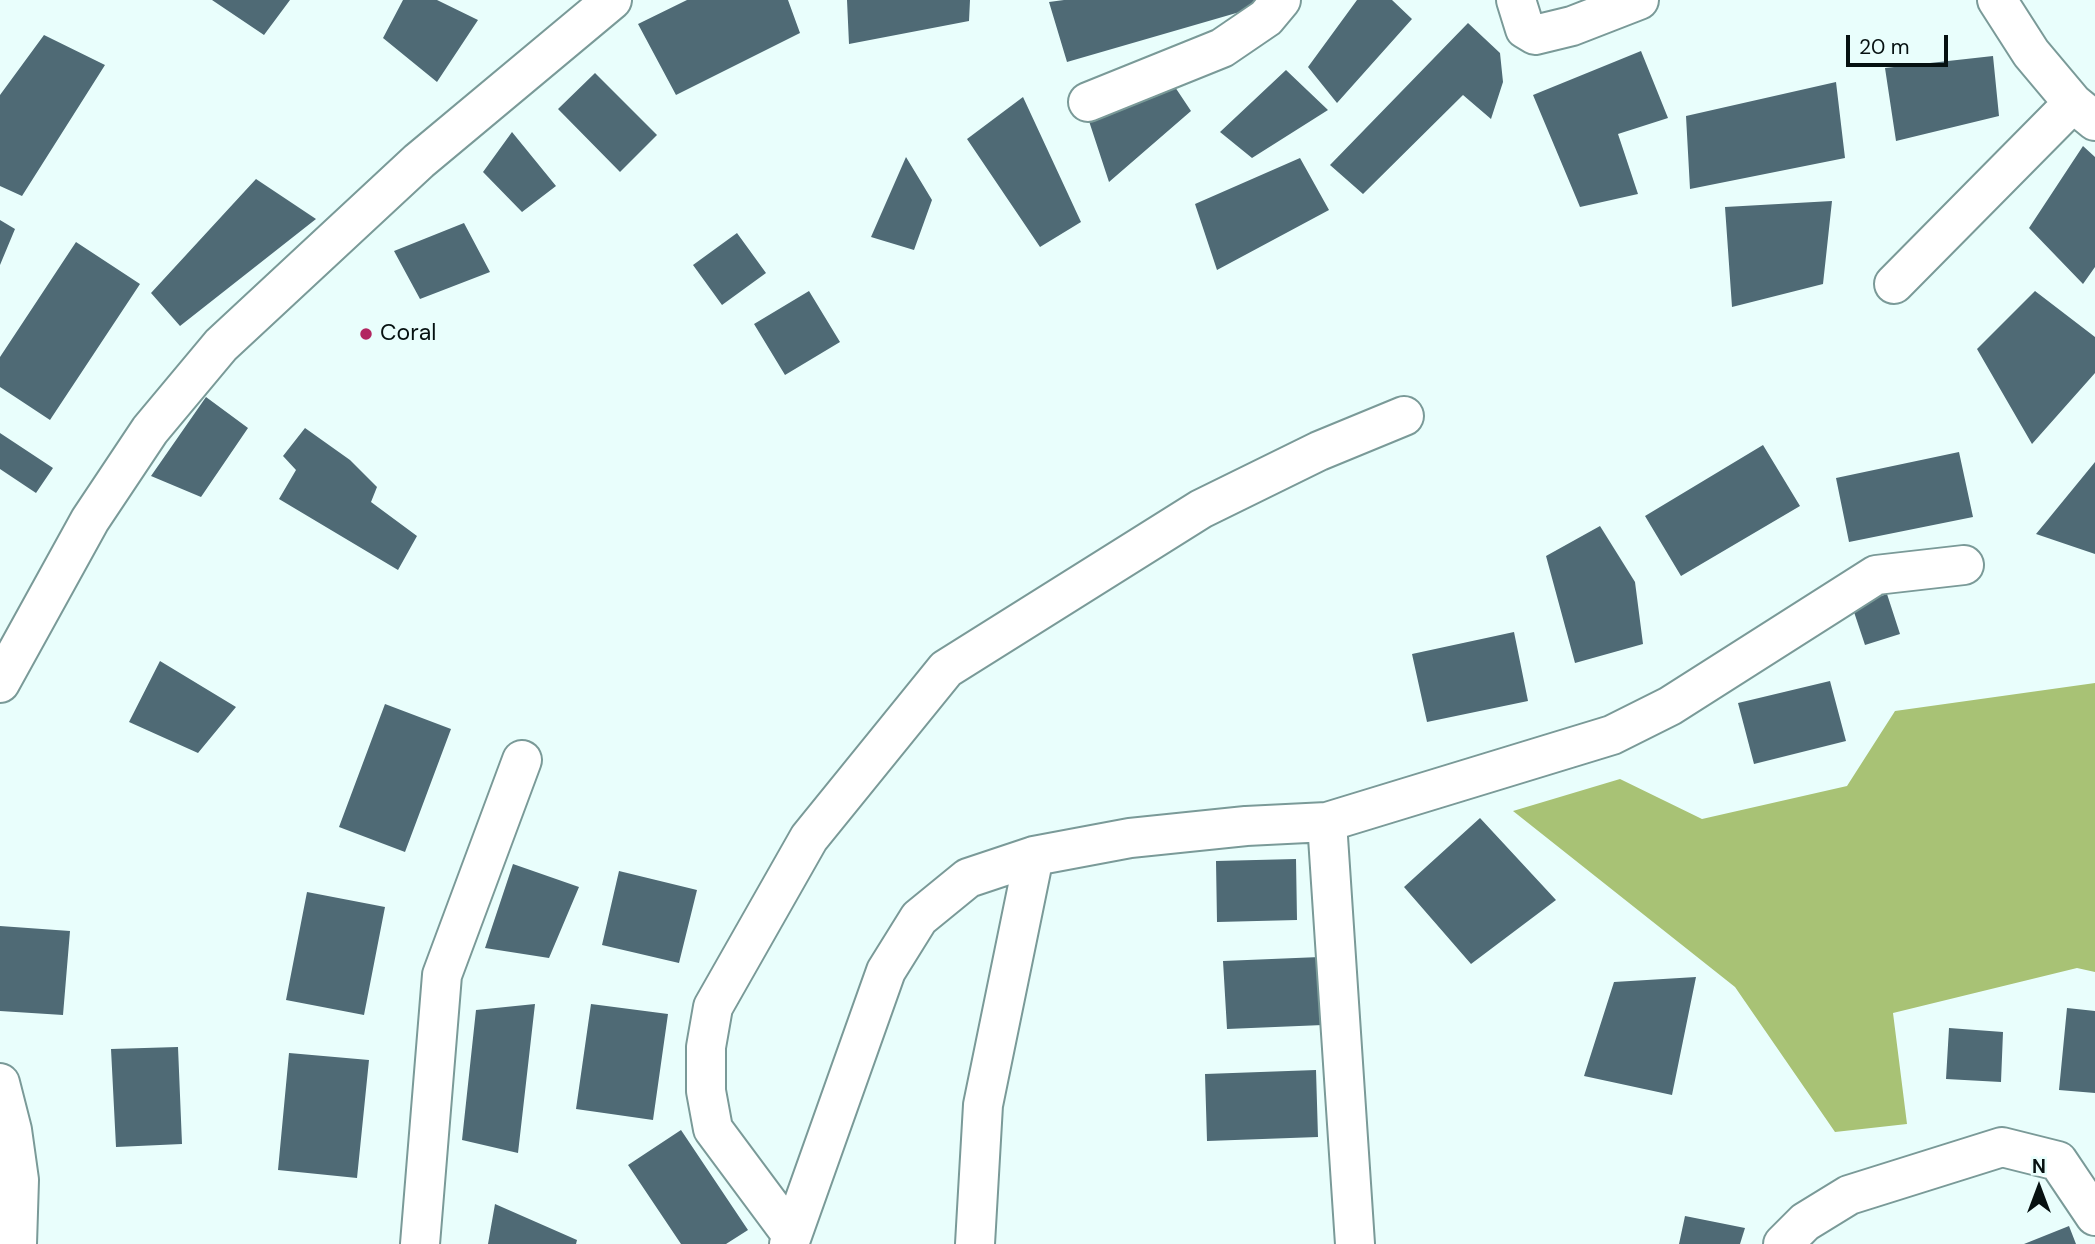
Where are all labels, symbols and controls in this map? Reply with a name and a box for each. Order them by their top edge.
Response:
scale bar [1850,21,1952,65]
text: 20 m [1859,33,1910,61]
place label: Coral [380,320,436,348]
marker: Coral [358,326,374,342]
north arrow [2004,1153,2074,1223]
text: N [2032,1154,2046,1179]

